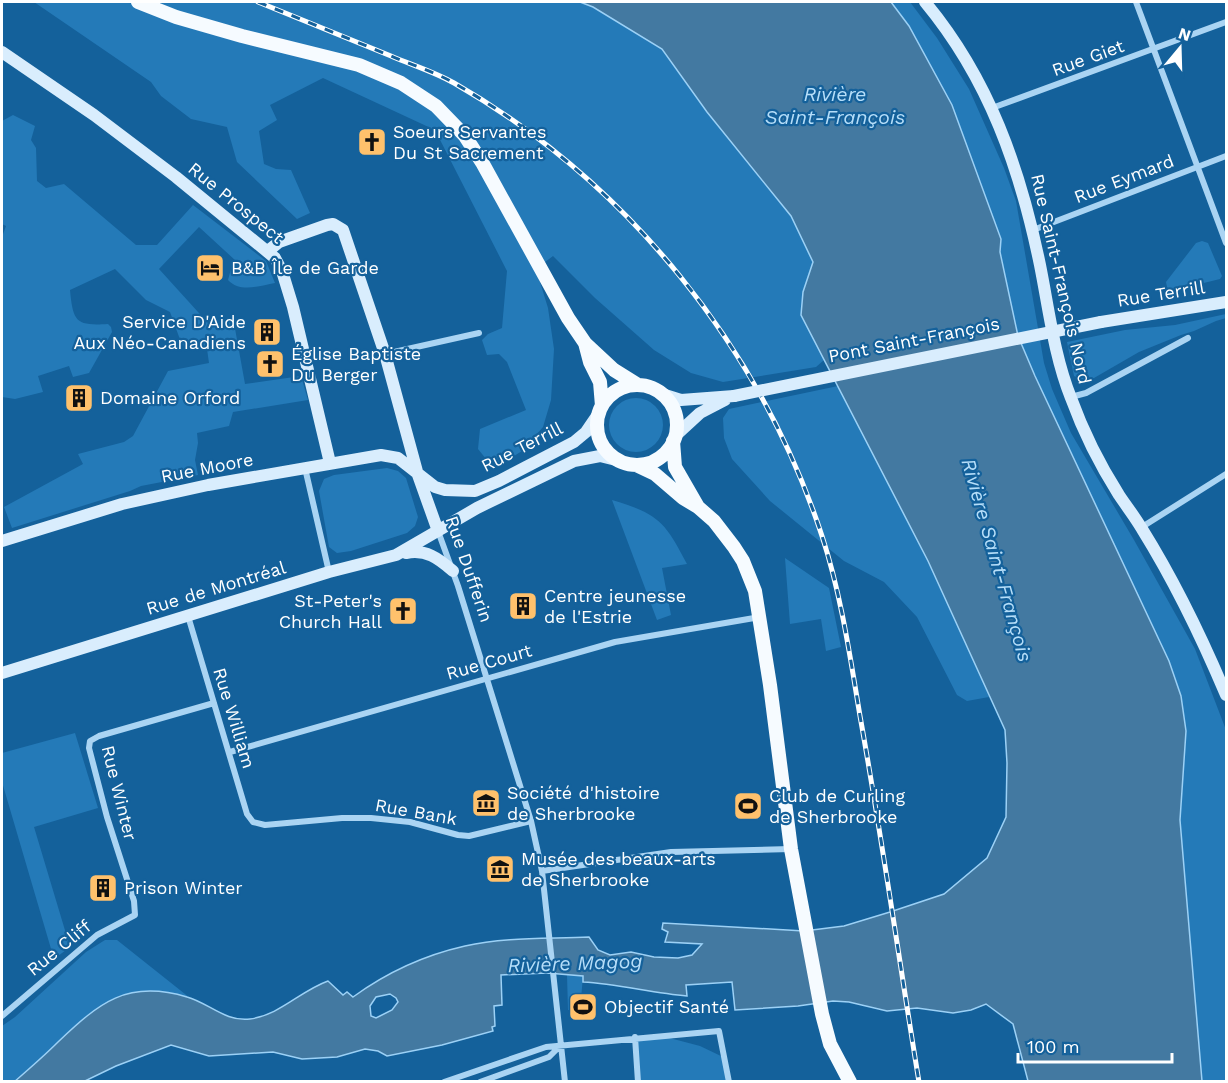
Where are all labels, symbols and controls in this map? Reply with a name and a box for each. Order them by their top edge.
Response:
north arrow [1150,18,1210,78]
text: N [1176,23,1193,45]
street label: Rue Giet [1049,35,1127,80]
water label: Rivière Saint-François [765,82,905,129]
place label: Soeurs Servantes Du St Sacrement [393,121,546,163]
church icon: Soeurs Servantes Du St Sacrement [356,126,388,158]
street label: Rue Eymard [1071,150,1177,207]
street label: Rue Prospect [184,158,289,248]
street label: Rue Saint-François Nord [1027,172,1096,386]
hotel icon: B&B Île de Garde [194,252,226,284]
place label: B&B Île de Garde [231,257,379,278]
street label: Rue Terrill [1115,276,1207,311]
place label: Service D'Aide Aux Néo-Canadiens [73,311,246,353]
street label: Pont Saint-François [826,313,1001,366]
building icon: Service D'Aide Aux Néo-Canadiens [251,316,283,348]
place label: Église Baptiste Du Berger [291,343,421,385]
church icon: Église Baptiste Du Berger [254,348,286,380]
building icon: Domaine Orford [63,382,95,414]
place label: Domaine Orford [100,387,240,408]
street label: Rue Terrill [477,417,566,476]
street label: Rue Moore [159,448,255,487]
water label: Rivière Saint-François [956,456,1038,664]
street label: Rue Dufferin [441,513,497,625]
street label: Rue de Montréal [143,556,289,619]
place label: Centre jeunesse de l'Estrie [544,585,686,627]
place label: St-Peter's Church Hall [279,590,382,632]
building icon: Centre jeunesse de l'Estrie [507,590,539,622]
church icon: St-Peter's Church Hall [387,595,419,627]
street label: Rue Court [444,639,534,684]
street label: Rue William [209,665,260,771]
street label: Rue Winter [98,743,141,843]
place label: Société d'histoire de Sherbrooke [507,782,660,824]
place label: Club de Curling de Sherbrooke [769,785,905,827]
museum icon: Société d'histoire de Sherbrooke [470,787,502,819]
sports icon: Club de Curling de Sherbrooke [732,790,764,822]
street label: Rue Bank [374,794,459,829]
place label: Musée des beaux-arts de Sherbrooke [521,848,716,890]
museum icon: Musée des beaux-arts de Sherbrooke [484,853,516,885]
building icon: Prison Winter [87,872,119,904]
place label: Prison Winter [124,877,243,898]
street label: Rue Cliff [22,915,95,980]
water label: Rivière Magog [507,949,643,977]
sports icon: Objectif Santé [567,991,599,1023]
place label: Objectif Santé [604,996,729,1017]
scale bar [1018,1026,1172,1064]
text: 100 m [1027,1036,1080,1057]

